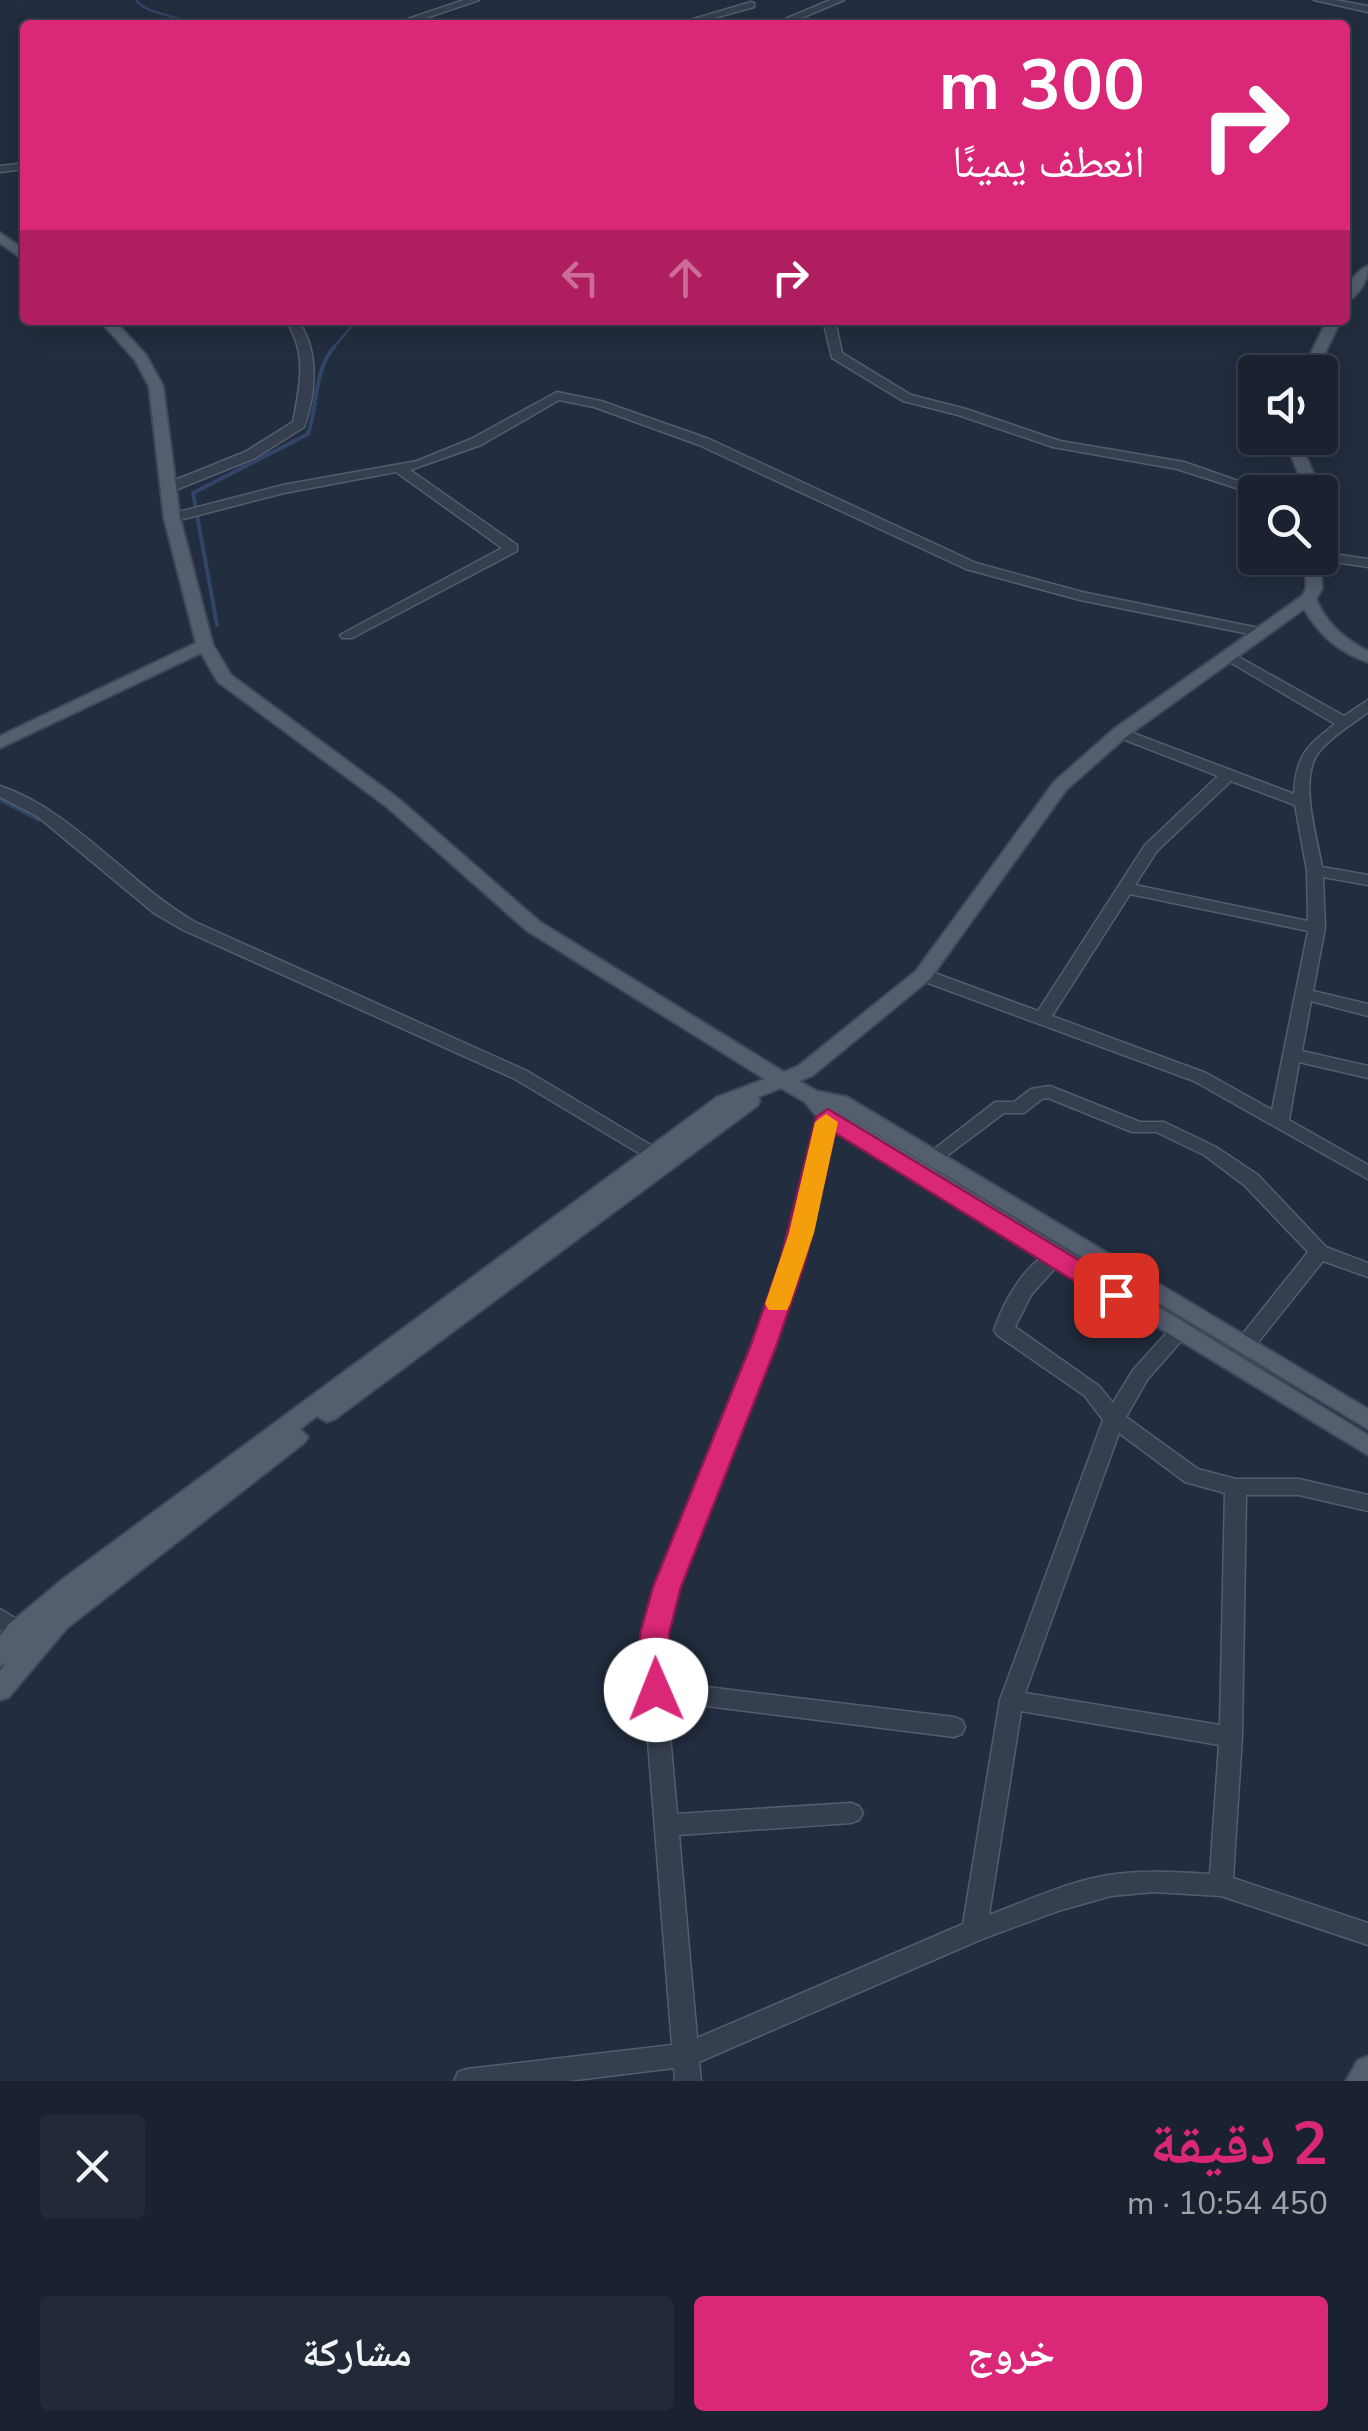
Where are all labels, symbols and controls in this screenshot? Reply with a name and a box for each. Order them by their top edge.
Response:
text: 300 m [939,38,1145,134]
icon: right [1180,60,1310,190]
text: انعطف يمينًا [952,132,1145,193]
icon: left [553,250,608,305]
icon: ahead [658,250,713,305]
icon: right [763,250,818,305]
map controls [1238,355,1338,575]
button: sound [1238,355,1338,455]
button: search [1238,475,1338,575]
pin [1074,1253,1159,1338]
icon: arrive [1089,1268,1144,1323]
position arrow [604,1638,708,1742]
text: 2 دقيقة [1150,2103,1328,2185]
button: close [40,2114,145,2219]
text: 450 m · 10:54 [1127,2182,1328,2225]
button: مشاركة [40,2296,674,2411]
button: خروج [694,2296,1328,2411]

